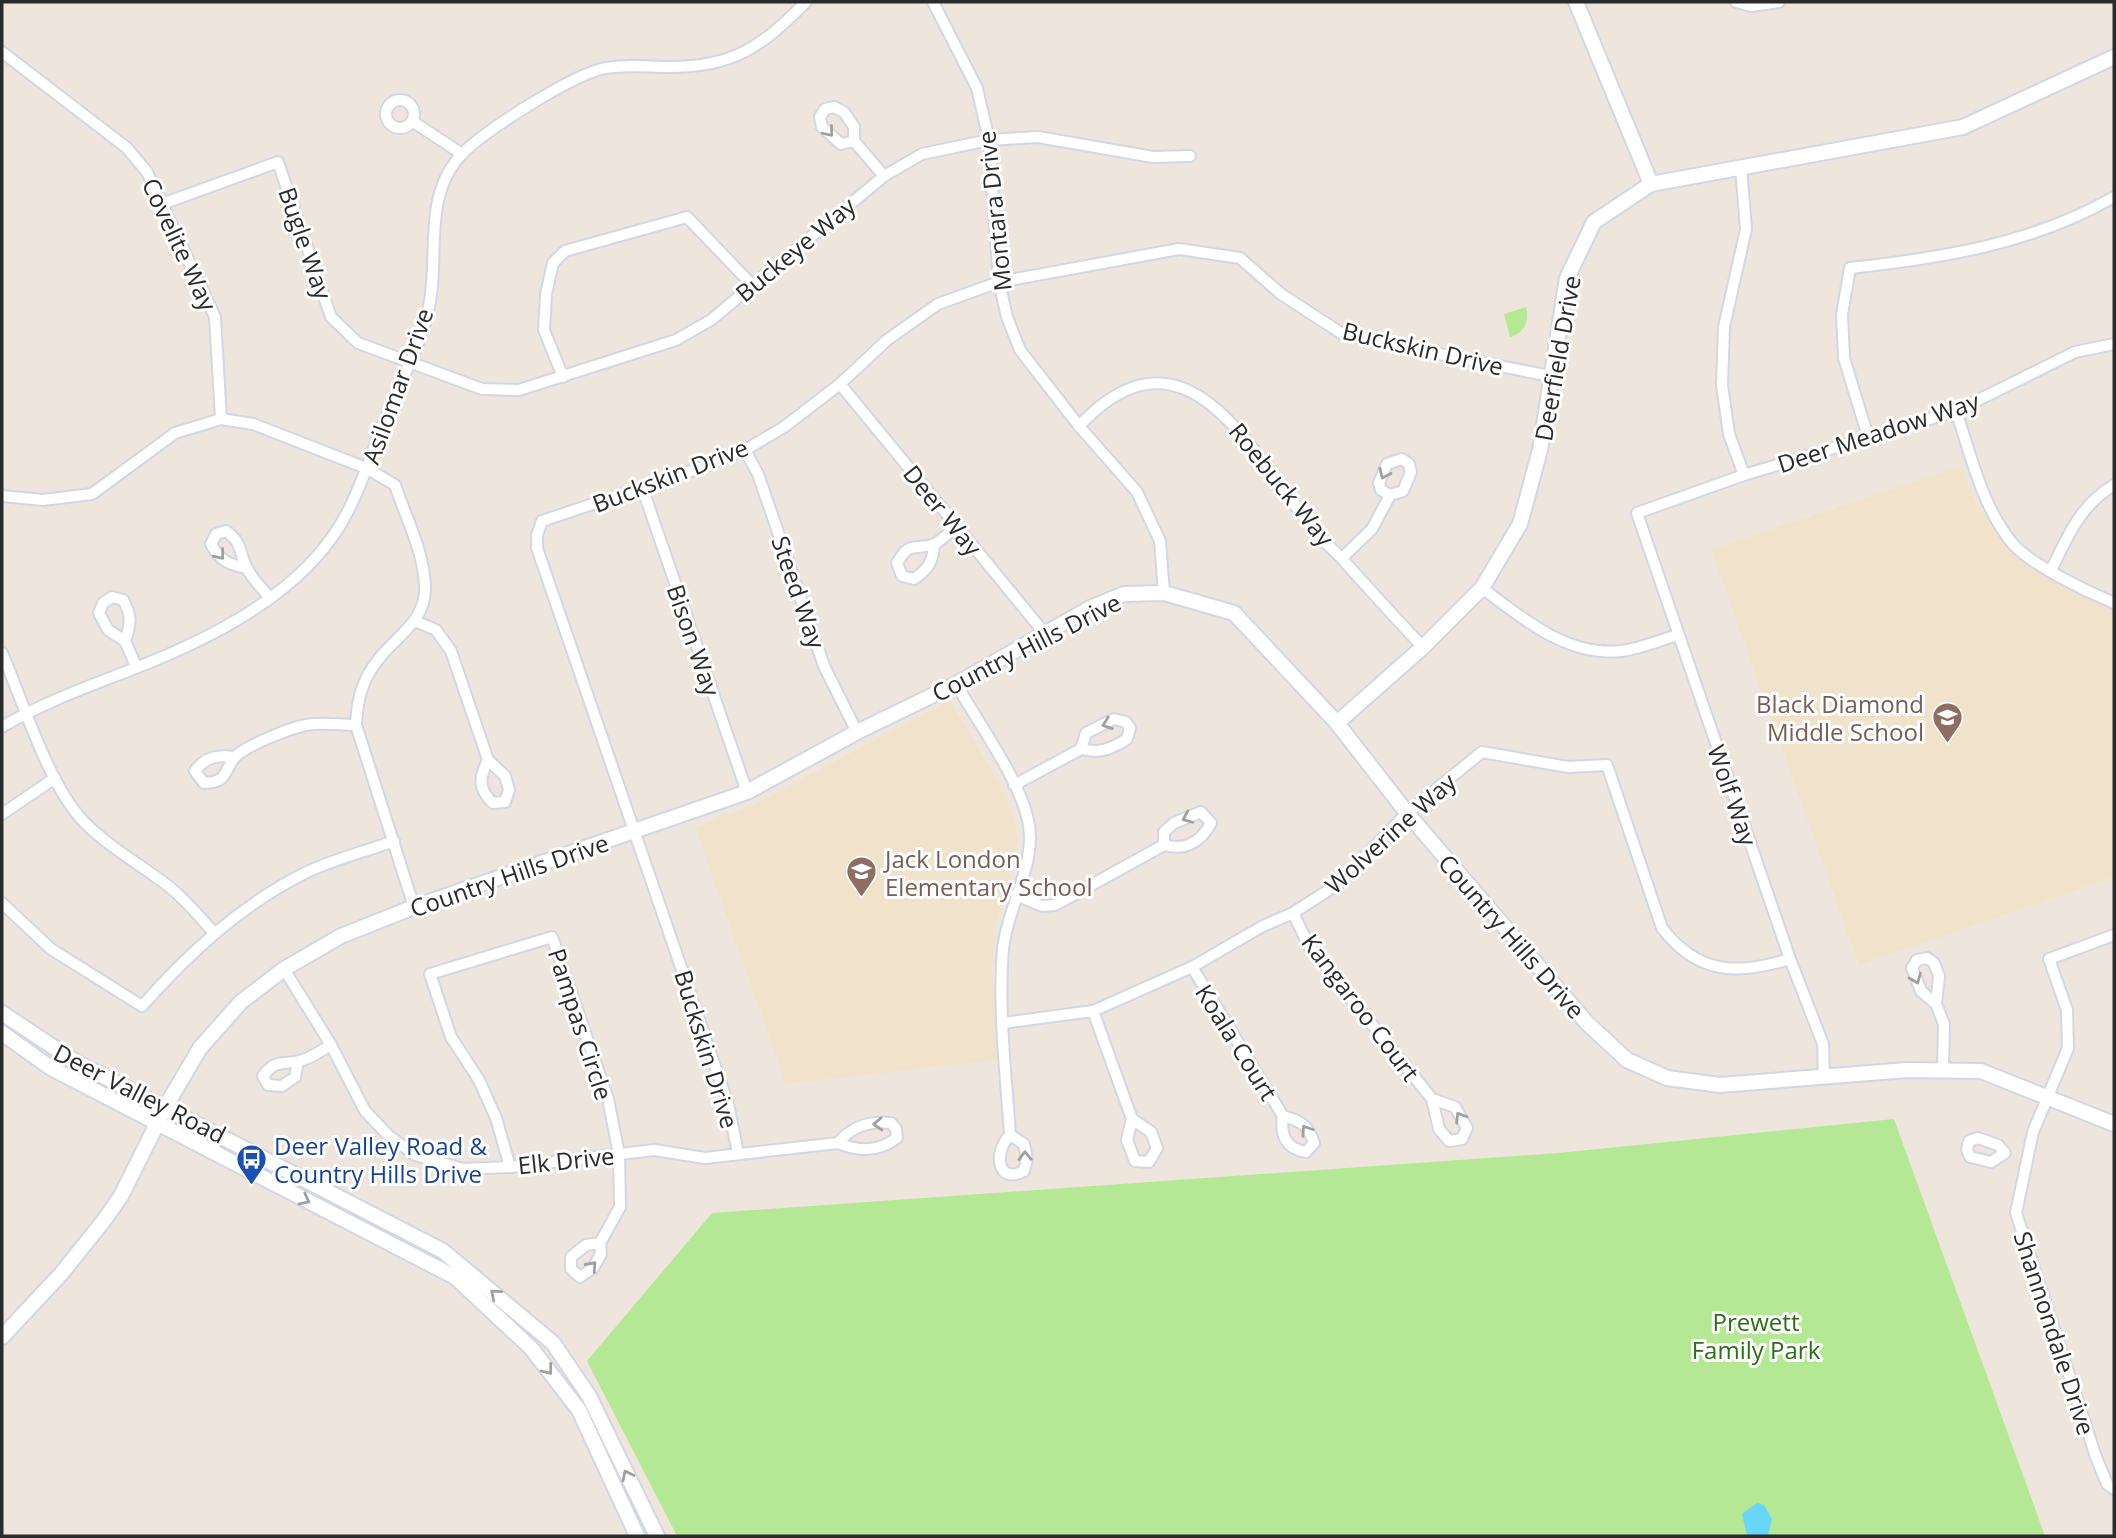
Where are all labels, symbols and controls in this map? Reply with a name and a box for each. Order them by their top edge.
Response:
one-way arrow [821,124,833,137]
street label: Montara Drive [969,129,1019,293]
street label: Covelite Way [135,172,226,317]
street label: Bugle Way [271,183,341,304]
street label: Buckeye Way [728,188,863,309]
street label: Deerfield Drive [1526,273,1588,443]
street label: Asilomar Drive [354,304,440,468]
street label: Buckskin Drive [1339,313,1507,383]
street label: Deer Meadow Way [1773,384,1984,480]
street label: Roebuck Way [1222,415,1343,553]
street label: Buckskin Drive [587,430,753,520]
street label: Deer Way [896,458,990,563]
one-way arrow [1379,466,1392,479]
street label: Steed Way [764,531,834,654]
one-way arrow [211,547,224,560]
street label: Bison Way [660,580,729,701]
street label: Country Hills Drive [926,585,1126,709]
place label: Black Diamond Middle School [1756,687,1924,748]
school or university icon: Black Diamond Middle School [1930,700,1964,744]
one-way arrow [1101,716,1113,730]
street label: Wolf Way [1700,740,1766,851]
street label: Wolverine Way [1317,765,1463,901]
one-way arrow [1182,809,1194,823]
street label: Country Hills Drive [405,826,613,924]
place label: Jack London Elementary School [883,842,1093,903]
street label: Country Hills Drive [1431,847,1593,1025]
school or university icon: Jack London Elementary School [845,855,879,899]
street label: Kangaroo Court [1295,927,1427,1087]
street label: Pampas Circle [541,944,621,1104]
street label: Buckskin Drive [667,966,747,1132]
one-way arrow [1908,972,1922,984]
street label: Koala Court [1188,978,1286,1106]
street label: Deer Valley Road [48,1035,232,1151]
one-way arrow [1456,1112,1469,1125]
one-way arrow [872,1116,883,1131]
one-way arrow [1302,1125,1315,1138]
place label: Deer Valley Road & Country Hills Drive [274,1129,487,1190]
street label: Elk Drive [516,1139,616,1181]
bus stop icon: Deer Valley Road & Country Hills Drive [234,1142,268,1186]
one-way arrow [1017,1150,1032,1161]
one-way arrow [298,1192,310,1205]
street label: Shannondale Drive [2006,1227,2104,1439]
one-way arrow [584,1261,596,1274]
one-way arrow [490,1290,502,1303]
park label: Prewett Family Park [1692,1305,1821,1366]
one-way arrow [540,1363,553,1375]
one-way arrow [622,1470,636,1482]

